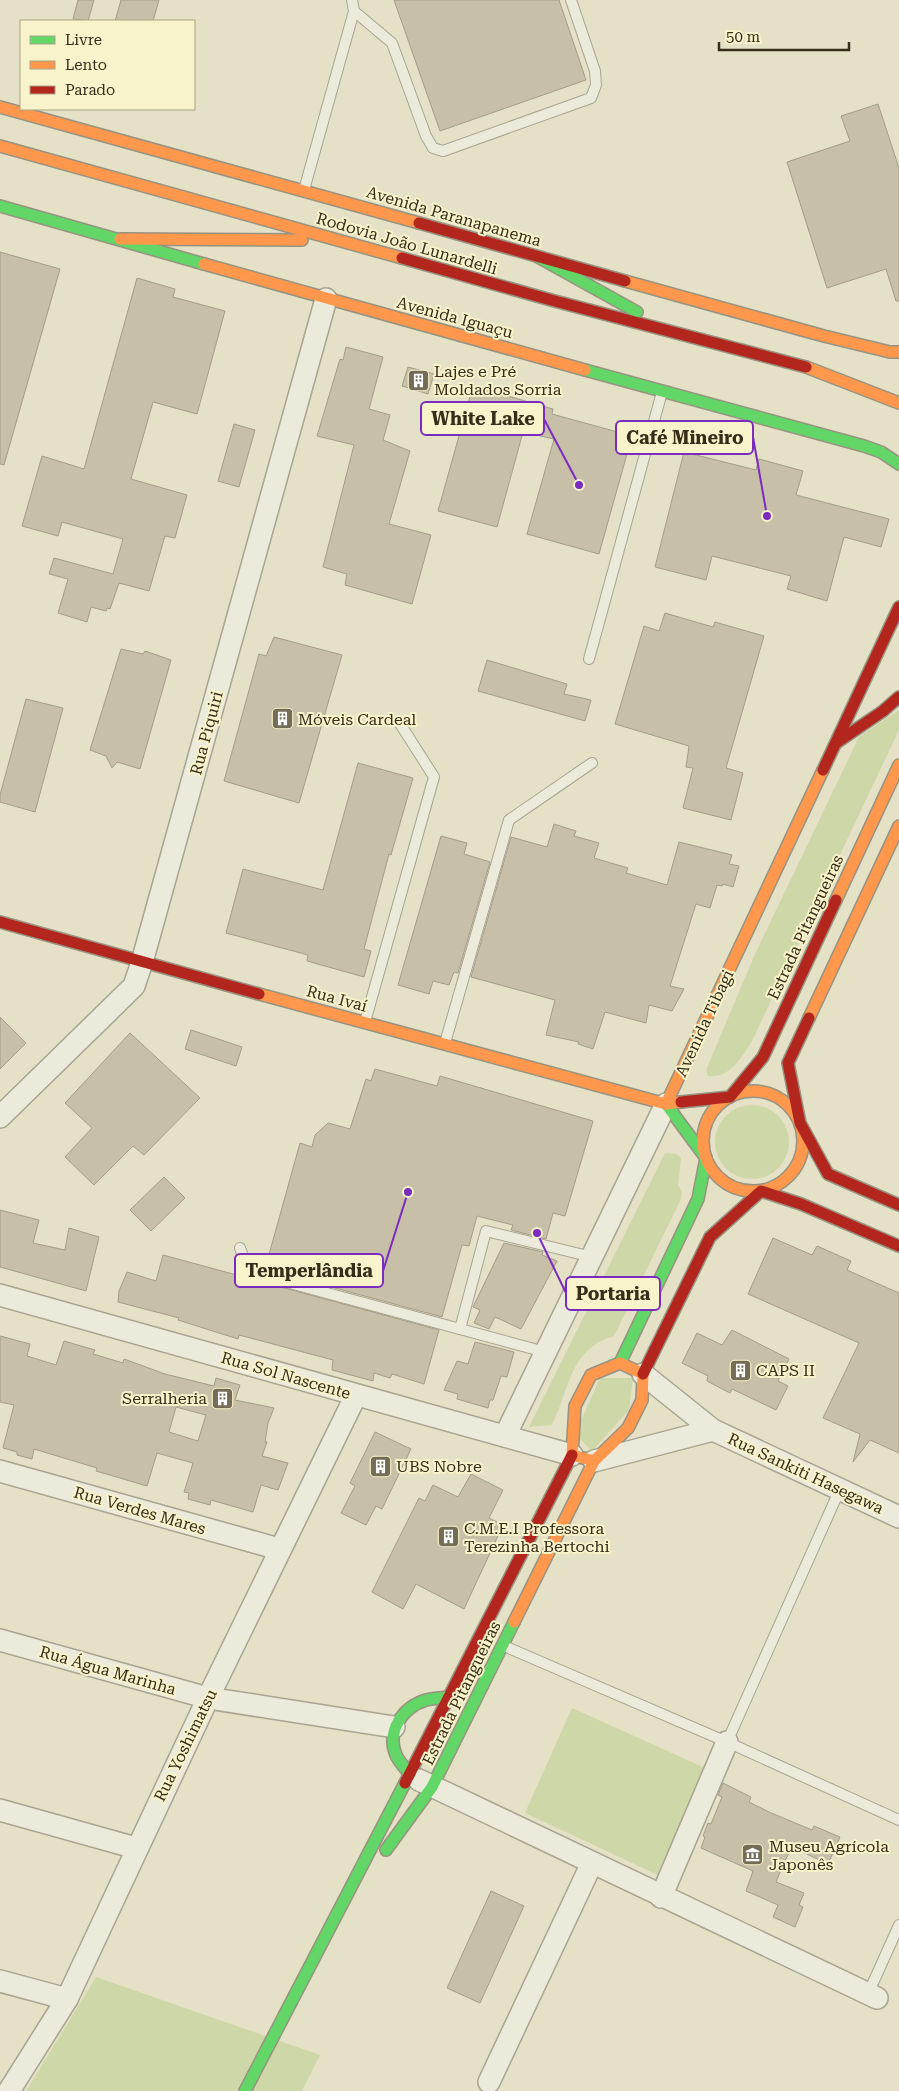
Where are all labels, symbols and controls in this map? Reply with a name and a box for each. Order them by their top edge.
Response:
legend [20,20,195,110]
scale bar [719,20,849,52]
text: 50 m [726,28,761,46]
text: Livre [65,31,102,49]
text: Lento [65,56,107,74]
text: Parado [65,81,115,99]
street label: Avenida Paranapanema [364,182,544,251]
street label: Rodovia João Lunardelli [314,208,500,278]
street label: Avenida Iguaçu [395,293,515,342]
place label: Lajes e Pré Moldados Sorria [434,362,562,399]
building icon: Lajes e Pré Moldados Sorria [406,368,430,392]
callout: White Lake [421,402,544,435]
text: White Lake [431,408,535,429]
callout: Café Mineiro [616,421,753,454]
text: Café Mineiro [626,427,744,448]
street label: Rua Piquiri [186,689,227,777]
building icon: Móveis Cardeal [270,707,294,731]
place label: Móveis Cardeal [298,710,416,729]
street label: Estrada Pitangueiras [763,851,848,1003]
street label: Avenida Tibagi [671,967,738,1080]
street label: Rua Ivaí [304,981,369,1016]
callout: Temperlândia [235,1254,383,1287]
text: Temperlândia [245,1260,373,1281]
callout: Portaria [566,1277,660,1310]
text: Portaria [576,1283,651,1304]
street label: Rua Sol Nascente [219,1348,353,1403]
building icon: CAPS II [728,1358,752,1382]
place label: CAPS II [756,1361,815,1380]
building icon: Serralheria [211,1386,235,1410]
place label: Serralheria [122,1389,207,1408]
street label: Rua Sankiti Hasegawa [725,1429,887,1518]
building icon: UBS Nobre [368,1454,392,1478]
place label: UBS Nobre [396,1457,482,1476]
street label: Rua Verdes Mares [72,1483,208,1539]
place label: C.M.E.I Professora Terezinha Bertochi [464,1519,610,1556]
building icon: C.M.E.I Professora Terezinha Bertochi [436,1525,460,1549]
street label: Estrada Pitangueiras [418,1618,505,1768]
street label: Rua Água Marinha [37,1642,179,1699]
street label: Rua Yoshimatsu [150,1686,221,1805]
place label: Museu Agrícola Japonês [769,1837,889,1874]
museum icon: Museu Agrícola Japonês [741,1843,765,1867]

